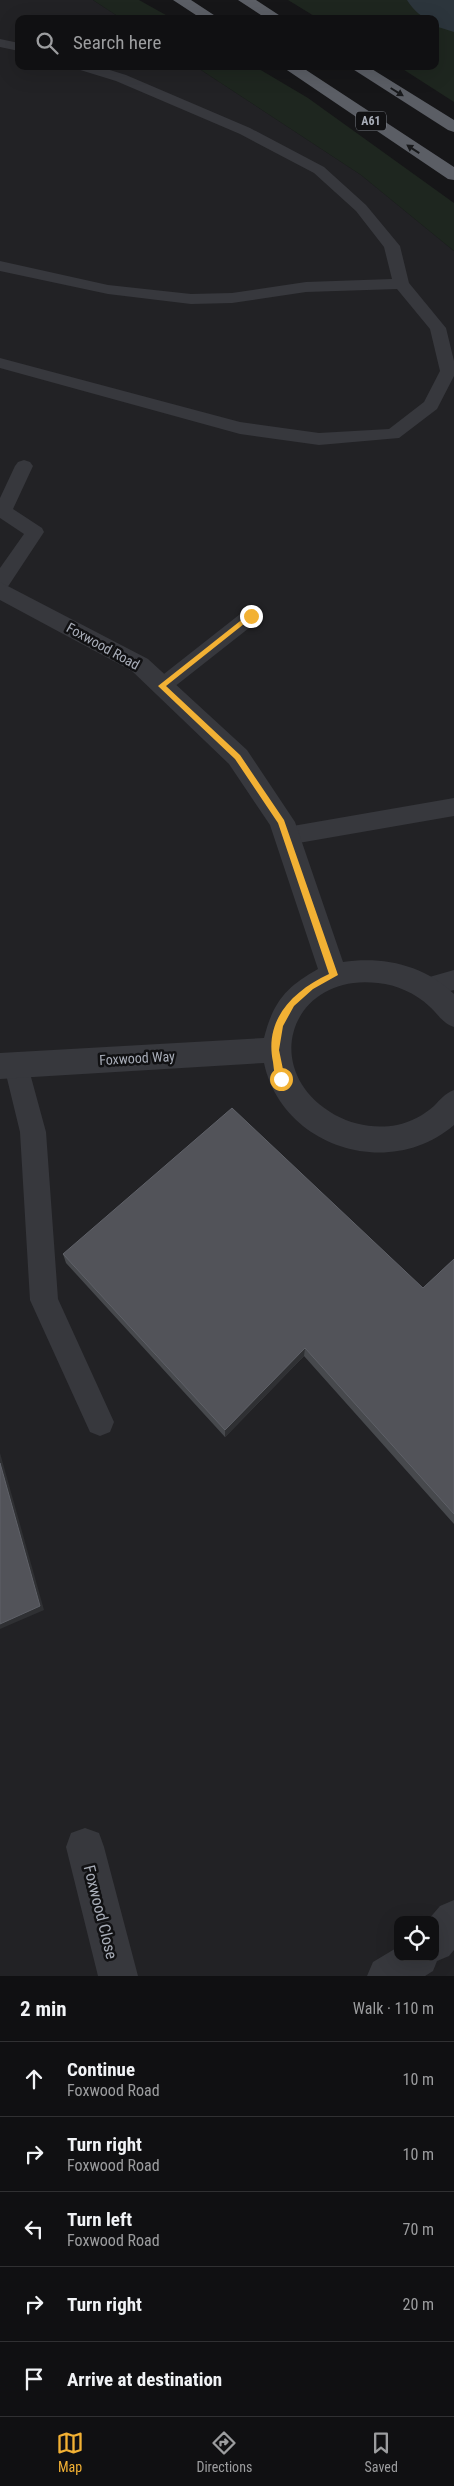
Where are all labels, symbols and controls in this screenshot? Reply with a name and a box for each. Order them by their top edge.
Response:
search box [15,15,439,70]
icon: search [33,29,61,57]
text: Search here [73,31,161,54]
one-way arrow [391,87,404,96]
road number: A61 [356,112,386,130]
one-way arrow [407,144,420,153]
route end [240,605,263,628]
street label: Foxwood Road [64,619,142,673]
street label: Foxwood Way [99,1048,175,1068]
route start [270,1068,293,1091]
street label: Foxwood Close [80,1863,121,1961]
map controls [394,1916,439,1961]
button: locate [394,1916,439,1961]
text: 2 min [20,1997,67,2021]
text: Walk · 110 m [353,1999,434,2018]
text: Continue [67,2058,135,2081]
icon: ahead [20,2065,48,2093]
text: 10 m [402,2070,434,2089]
text: Foxwood Road [67,2081,160,2100]
text: Turn right [67,2133,142,2156]
icon: right [20,2140,48,2168]
text: 10 m [402,2145,434,2164]
text: Foxwood Road [67,2156,160,2175]
text: Turn left [67,2208,132,2231]
icon: left [20,2215,48,2243]
text: 70 m [402,2220,434,2239]
text: Foxwood Road [67,2231,160,2250]
icon: right [20,2290,48,2318]
text: Turn right [67,2293,142,2316]
text: 20 m [402,2295,434,2314]
icon: arrive [20,2365,48,2393]
text: Arrive at destination [67,2368,222,2391]
tab: Map [56,2429,84,2475]
tab: Directions [196,2429,252,2475]
tab: Saved [365,2429,398,2475]

